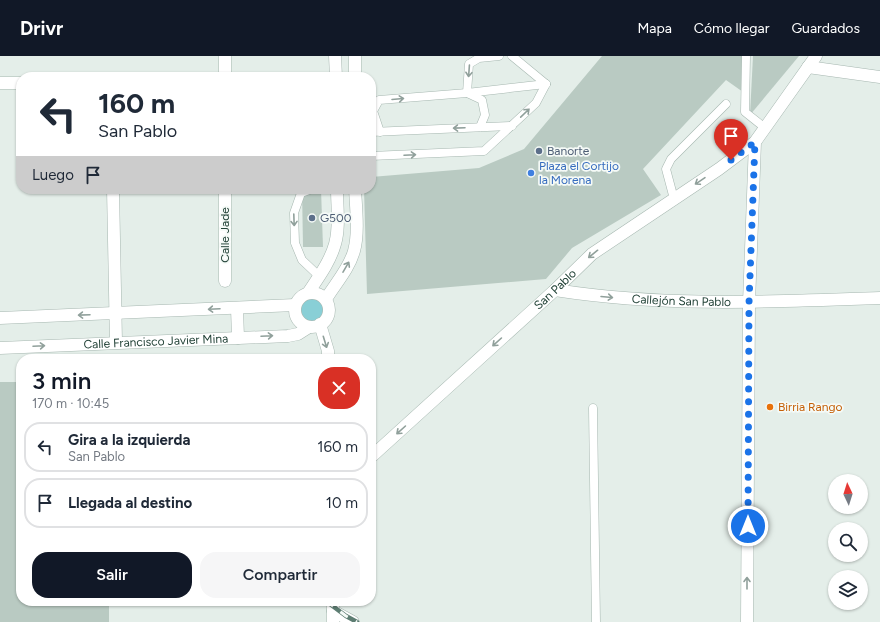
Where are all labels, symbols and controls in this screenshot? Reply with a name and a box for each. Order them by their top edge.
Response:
text: Drivr [20,17,63,40]
text: Mapa [637,20,672,37]
text: Cómo llegar [694,20,769,37]
text: Guardados [791,20,860,37]
one-way arrow [465,64,472,77]
text: 160 m [98,86,175,120]
icon: left [32,88,84,140]
one-way arrow [391,95,404,102]
one-way arrow [520,109,530,118]
pin [714,119,748,160]
text: San Pablo [98,120,177,142]
one-way arrow [453,125,466,132]
icon: arrive [720,125,742,147]
place label: Banorte [547,144,590,158]
marker: Banorte [534,146,544,156]
one-way arrow [403,151,416,158]
place label: Plaza el Cortijo la Morena [539,159,619,187]
icon: arrive [82,164,104,186]
text: Luego [32,166,74,184]
marker: Plaza el Cortijo la Morena [526,168,536,178]
one-way arrow [695,177,706,185]
street label: Calle Jade [218,207,232,263]
place label: G500 [320,211,352,225]
one-way arrow [291,213,298,226]
marker: G500 [307,213,317,223]
one-way arrow [587,249,598,258]
one-way arrow [343,261,351,273]
street label: San Pablo [531,266,579,313]
street label: Callejón San Pablo [631,292,731,309]
one-way arrow [600,294,613,301]
one-way arrow [208,306,221,313]
one-way arrow [78,311,91,319]
street label: Calle Francisco Javier Mina [83,331,229,352]
one-way arrow [260,333,273,340]
one-way arrow [322,335,329,348]
one-way arrow [492,338,503,347]
one-way arrow [32,342,45,350]
text: 3 min [32,366,91,395]
button: close [318,367,360,409]
text: 170 m · 10:45 [32,396,109,411]
place label: Birria Rango [778,400,842,414]
marker: Birria Rango [765,402,775,412]
one-way arrow [396,425,406,435]
text: Gira a la izquierda [68,431,190,449]
icon: left [34,436,56,458]
text: 160 m [317,438,358,456]
text: San Pablo [68,449,125,464]
north arrow [828,474,868,514]
map controls [828,474,868,610]
icon: arrive [34,492,56,514]
text: Llegada al destino [68,494,192,512]
text: 10 m [326,494,358,512]
position arrow [727,505,769,547]
button: search [828,522,868,562]
button: Salir [32,552,192,598]
button: Compartir [200,552,360,598]
button: layers [828,570,868,610]
one-way arrow [744,577,751,590]

